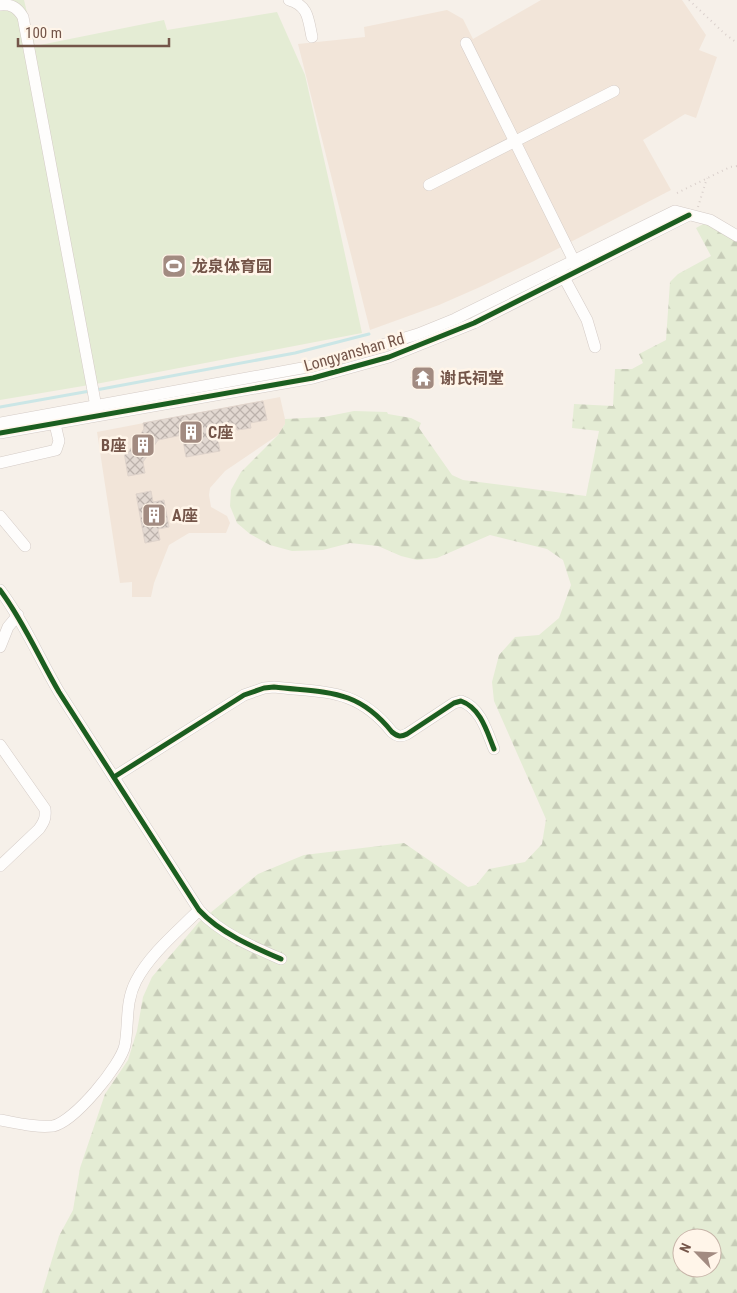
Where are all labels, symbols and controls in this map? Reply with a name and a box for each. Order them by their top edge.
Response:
scale bar [18,15,169,47]
text: 100 m [25,24,62,42]
sports icon: 龙泉体育园 [161,253,187,279]
place label: 龙泉体育园 [192,257,272,276]
street label: Longyanshan Rd [302,329,406,375]
temple icon: 谢氏祠堂 [410,365,436,391]
place label: 谢氏祠堂 [440,369,504,388]
building icon: C座 [178,419,204,445]
place label: C座 [208,423,233,442]
building icon: B座 [130,432,156,458]
place label: B座 [101,436,126,455]
building icon: A座 [141,502,167,528]
place label: A座 [172,506,198,525]
north arrow [672,1228,722,1278]
text: N [676,1241,694,1255]

